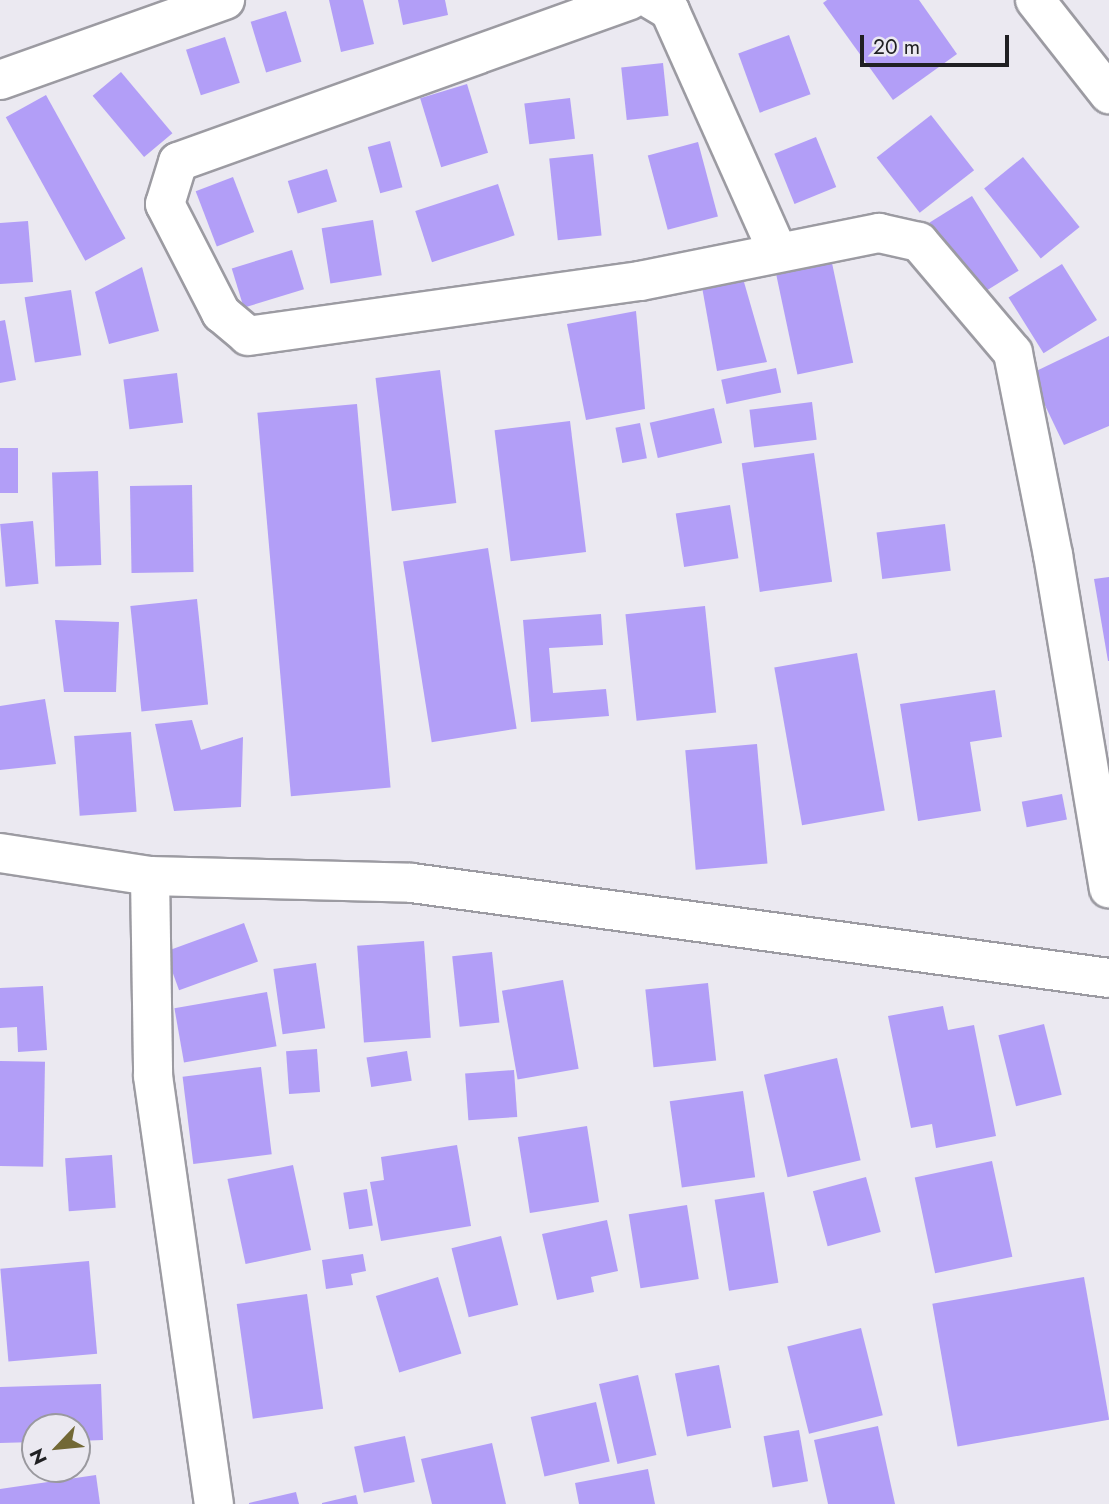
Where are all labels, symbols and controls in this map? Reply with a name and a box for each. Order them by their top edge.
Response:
scale bar [864,21,1013,65]
text: 20 m [873,32,920,62]
north arrow [21,1413,91,1483]
text: N [23,1444,54,1469]

